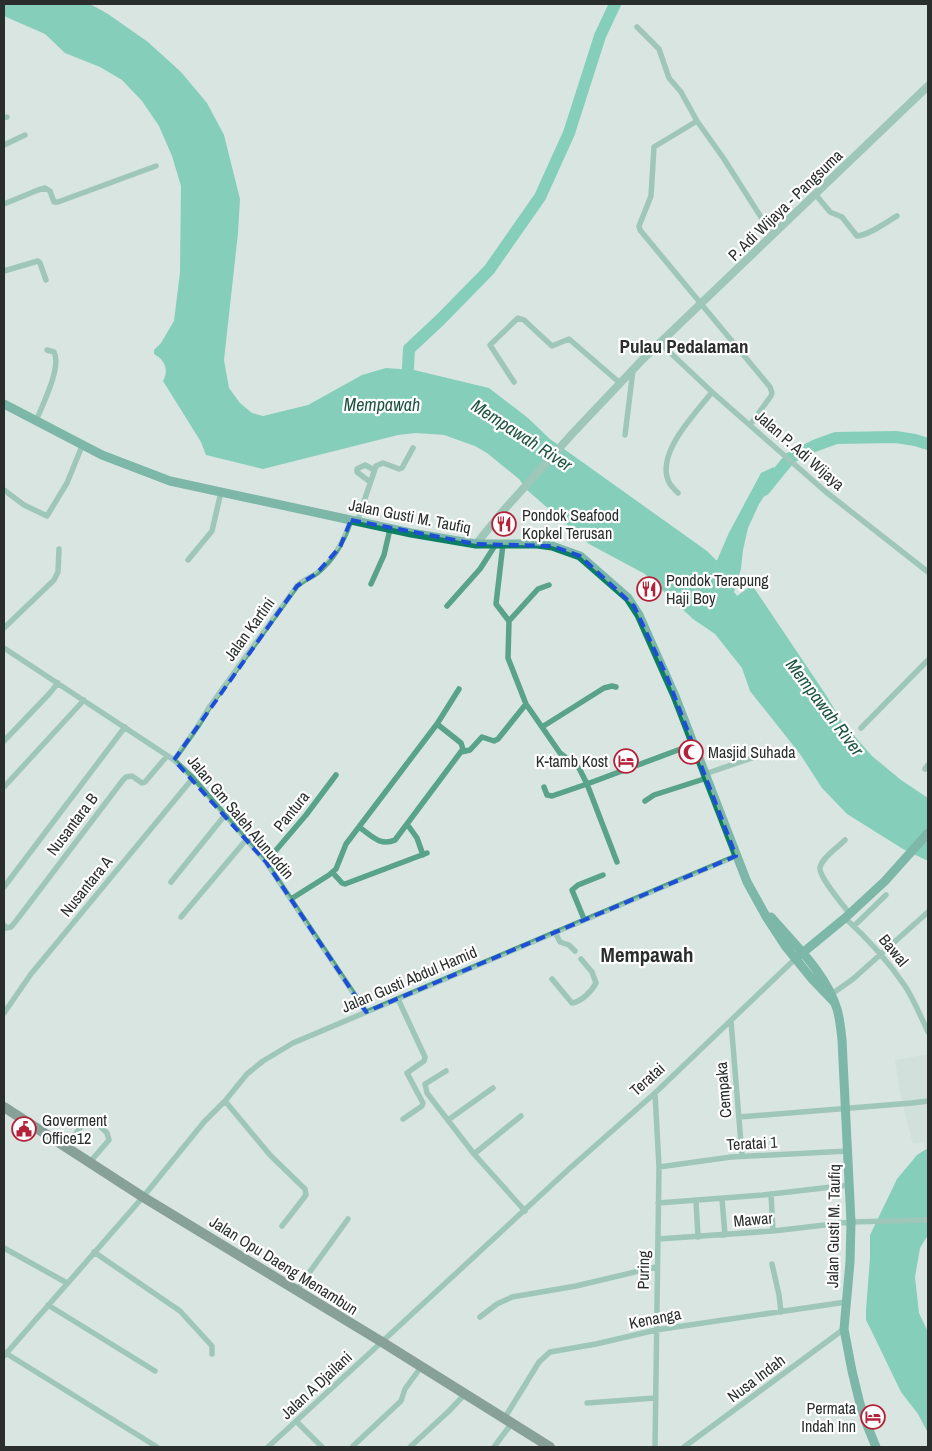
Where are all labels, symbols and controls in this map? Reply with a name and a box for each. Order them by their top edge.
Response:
street label: P. Adi Wijaya - Pangsuma [723,144,848,266]
district label: Pulau Pedalaman [619,333,749,359]
water label: Mempawah [344,392,420,417]
water label: Mempawah River [467,393,578,478]
street label: Jalan P. Adi Wijaya [750,405,850,496]
street label: Jalan Gusti M. Taufiq [347,493,473,539]
place label: Pondok Seafood Kopkel Terusan [522,504,619,544]
restaurant icon: Pondok Seafood Kopkel Terusan [491,511,517,537]
place label: Pondok Terapung Haji Boy [666,569,769,609]
restaurant icon: Pondok Terapung Haji Boy [636,576,662,602]
street label: Jalan Kartini [218,593,280,665]
water label: Mempawah River [780,653,870,762]
mosque icon: Masjid Suhada [678,739,704,765]
place label: Masjid Suhada [708,741,796,763]
hotel icon: K-tamb Kost [613,748,639,774]
street label: Jalan Gm Saleh Alunuddin [183,750,299,884]
place label: K-tamb Kost [536,750,608,772]
street label: Pantura [268,786,314,836]
street label: Nusantara B [41,788,103,860]
street label: Nusantara A [55,851,117,921]
street label: Bawal [874,929,914,971]
district label: Mempawah [601,940,693,969]
street label: Jalan Gusti Abdul Hamid [338,941,480,1017]
street label: Teratai [625,1057,669,1101]
street label: Cempaka [710,1060,736,1119]
place label: Goverment Office12 [42,1109,107,1149]
public building icon: Goverment Office12 [11,1116,37,1142]
street label: Teratai 1 [726,1131,779,1155]
street label: Jalan Gusti M. Taufiq [821,1164,845,1288]
street label: Mawar [732,1206,774,1232]
street label: Jalan Opu Daeng Menambun [205,1210,363,1320]
street label: Puring [632,1250,654,1290]
street label: Kenanga [627,1302,684,1334]
street label: Jalan A Djailani [275,1346,357,1424]
street label: Nusa Indah [723,1349,789,1407]
place label: Permata Indah Inn [801,1397,857,1437]
hotel icon: Permata Indah Inn [860,1404,886,1430]

